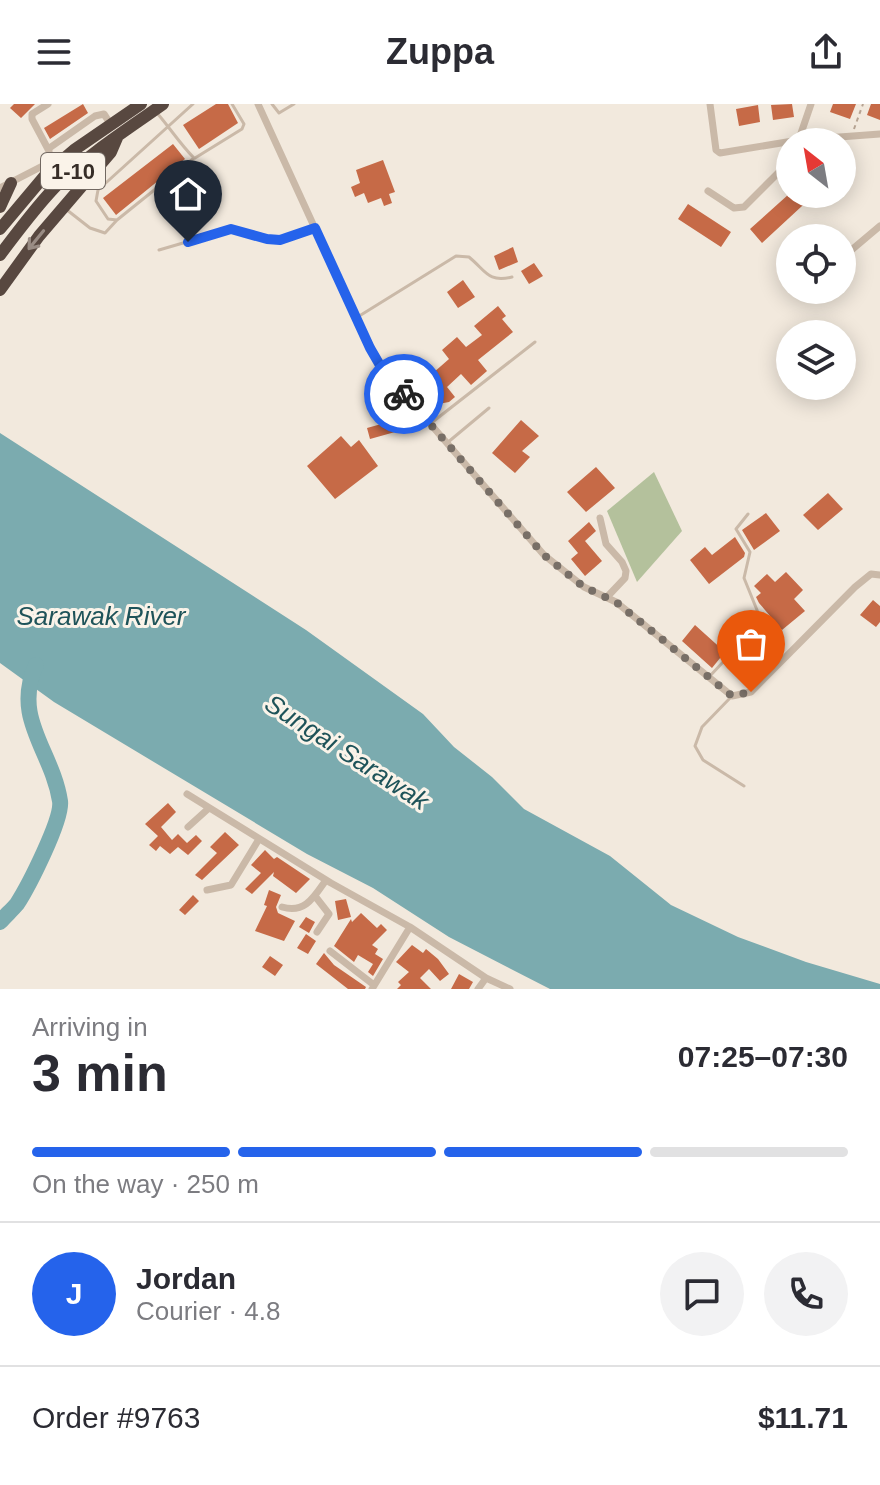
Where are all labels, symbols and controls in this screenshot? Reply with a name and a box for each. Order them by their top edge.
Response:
icon: menu [32,30,76,74]
icon: share [804,30,848,74]
text: Zuppa [386,31,494,72]
north arrow [776,128,856,208]
map controls [776,128,856,400]
road number: 1-10 [41,153,105,189]
pin [154,160,222,242]
icon: home [166,172,210,216]
button: locate [776,224,856,304]
one-way arrow [27,229,45,250]
button: layers [776,320,856,400]
courier [364,354,444,434]
icon: bike [382,372,426,416]
water label: Sarawak River [16,601,187,631]
pin [717,610,785,692]
icon: bag [729,622,773,666]
water label: Sungai Sarawak [259,688,436,817]
text: Arriving in [32,1012,148,1042]
text: 07:25–07:30 [678,1040,848,1073]
text: 3 min [32,1044,168,1102]
text: On the way · 250 m [32,1169,259,1199]
button: chat [660,1252,744,1336]
button: phone [764,1252,848,1336]
text: Jordan [136,1262,236,1295]
text: J [66,1277,82,1310]
text: Courier · 4.8 [136,1296,281,1326]
text: Order #9763 [32,1401,200,1434]
text: $11.71 [758,1401,848,1434]

